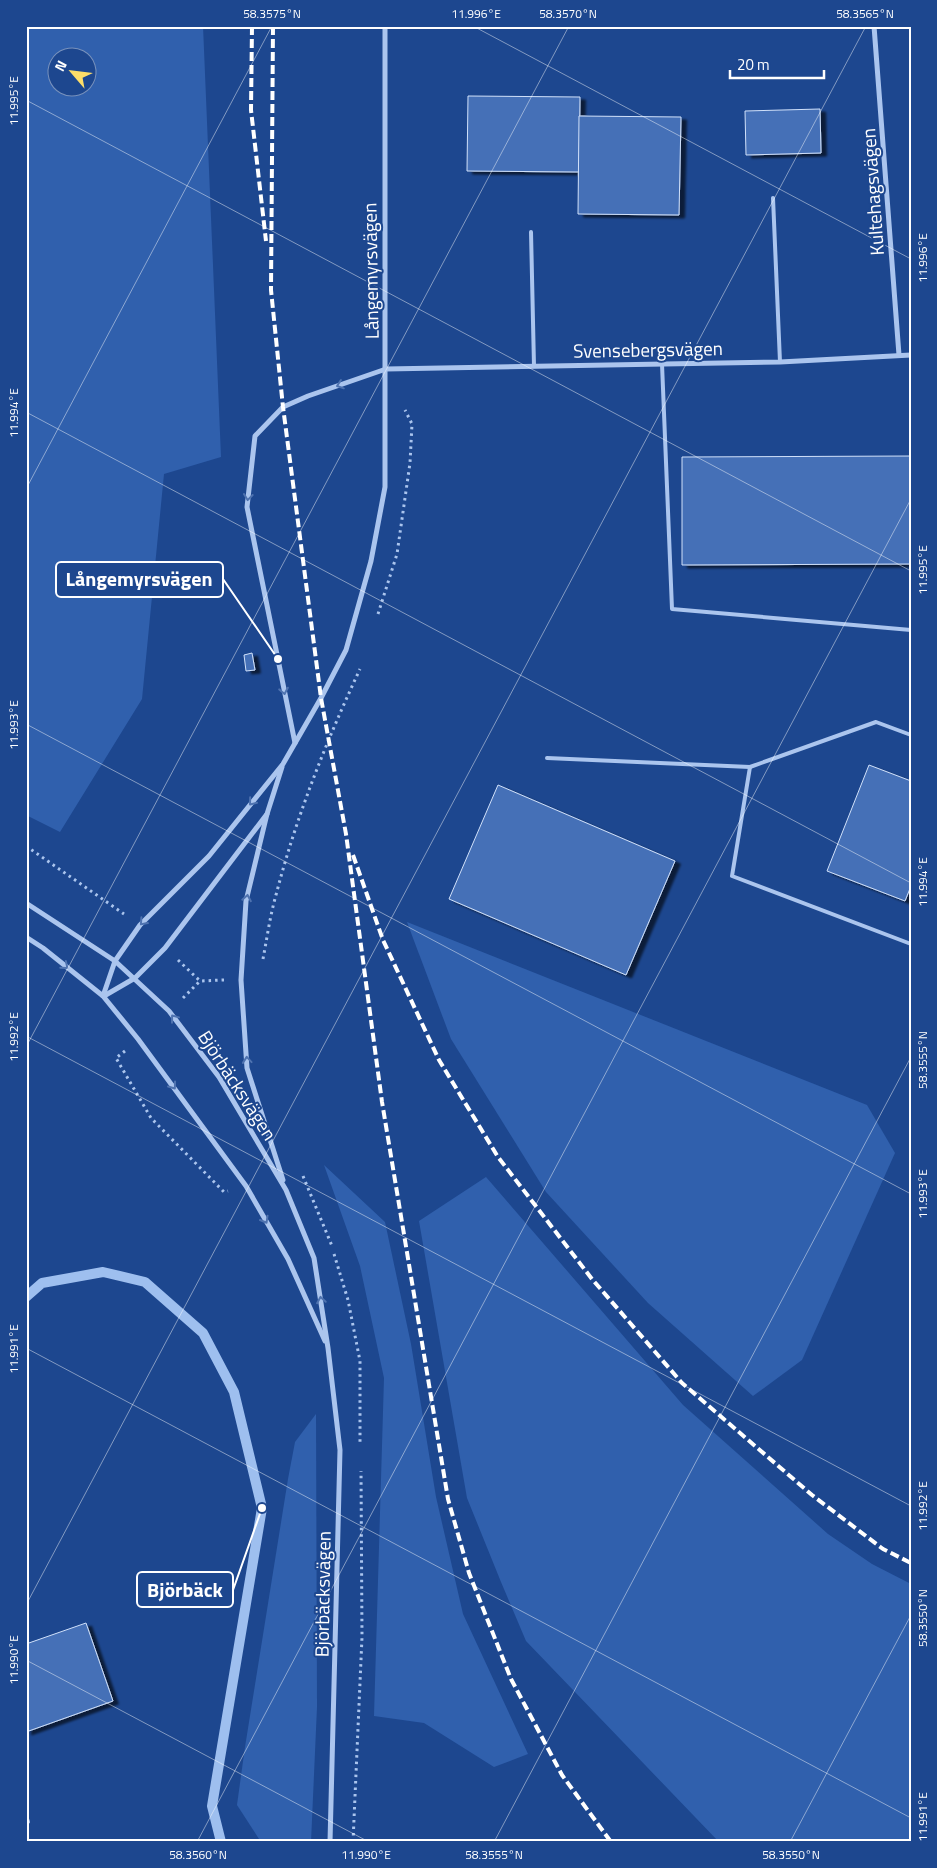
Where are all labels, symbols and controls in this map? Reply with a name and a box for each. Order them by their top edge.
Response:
text: 58.3575°N [243,4,301,23]
text: 11.996°E [451,4,501,23]
text: 58.3570°N [539,4,597,23]
text: 58.3565°N [836,4,894,23]
north arrow [48,48,98,98]
scale bar [730,48,823,80]
text: 20 m [737,53,770,76]
text: N [49,56,72,75]
text: 11.995°E [4,76,23,126]
street label: Kultehagsvägen [853,127,891,257]
street label: Långemyrsvägen [354,203,386,339]
text: 11.996°E [913,233,932,283]
street label: Svensebergsvägen [573,333,723,365]
one-way arrow [336,379,344,389]
text: 11.994°E [4,388,23,438]
one-way arrow [243,494,254,502]
text: 11.995°E [913,545,932,595]
callout: Långemyrsvägen [56,562,223,597]
text: Långemyrsvägen [65,563,213,594]
one-way arrow [279,687,289,695]
text: 11.993°E [4,700,23,750]
one-way arrow [249,796,258,805]
text: 11.994°E [913,857,932,907]
one-way arrow [242,894,252,903]
one-way arrow [140,916,149,925]
one-way arrow [60,960,69,969]
text: 11.992°E [4,1012,23,1062]
one-way arrow [172,1015,180,1024]
street label: Björbäcksvägen [191,1024,285,1146]
text: 58.3555°N [913,1031,932,1089]
one-way arrow [241,1056,252,1064]
one-way arrow [167,1080,176,1090]
text: 11.993°E [913,1169,932,1219]
one-way arrow [259,1214,269,1223]
one-way arrow [316,1295,326,1304]
text: 11.991°E [4,1324,23,1374]
text: 11.992°E [913,1481,932,1531]
street label: Björbäcksvägen [306,1531,338,1657]
callout: Björbäck [137,1572,233,1607]
text: Björbäck [147,1574,224,1605]
text: 58.3550°N [913,1589,932,1647]
text: 11.990°E [4,1635,23,1685]
text: 11.991°E [913,1792,932,1842]
text: 58.3560°N [169,1845,227,1864]
text: 11.990°E [341,1845,391,1864]
text: 58.3555°N [465,1845,523,1864]
text: 58.3550°N [762,1845,820,1864]

